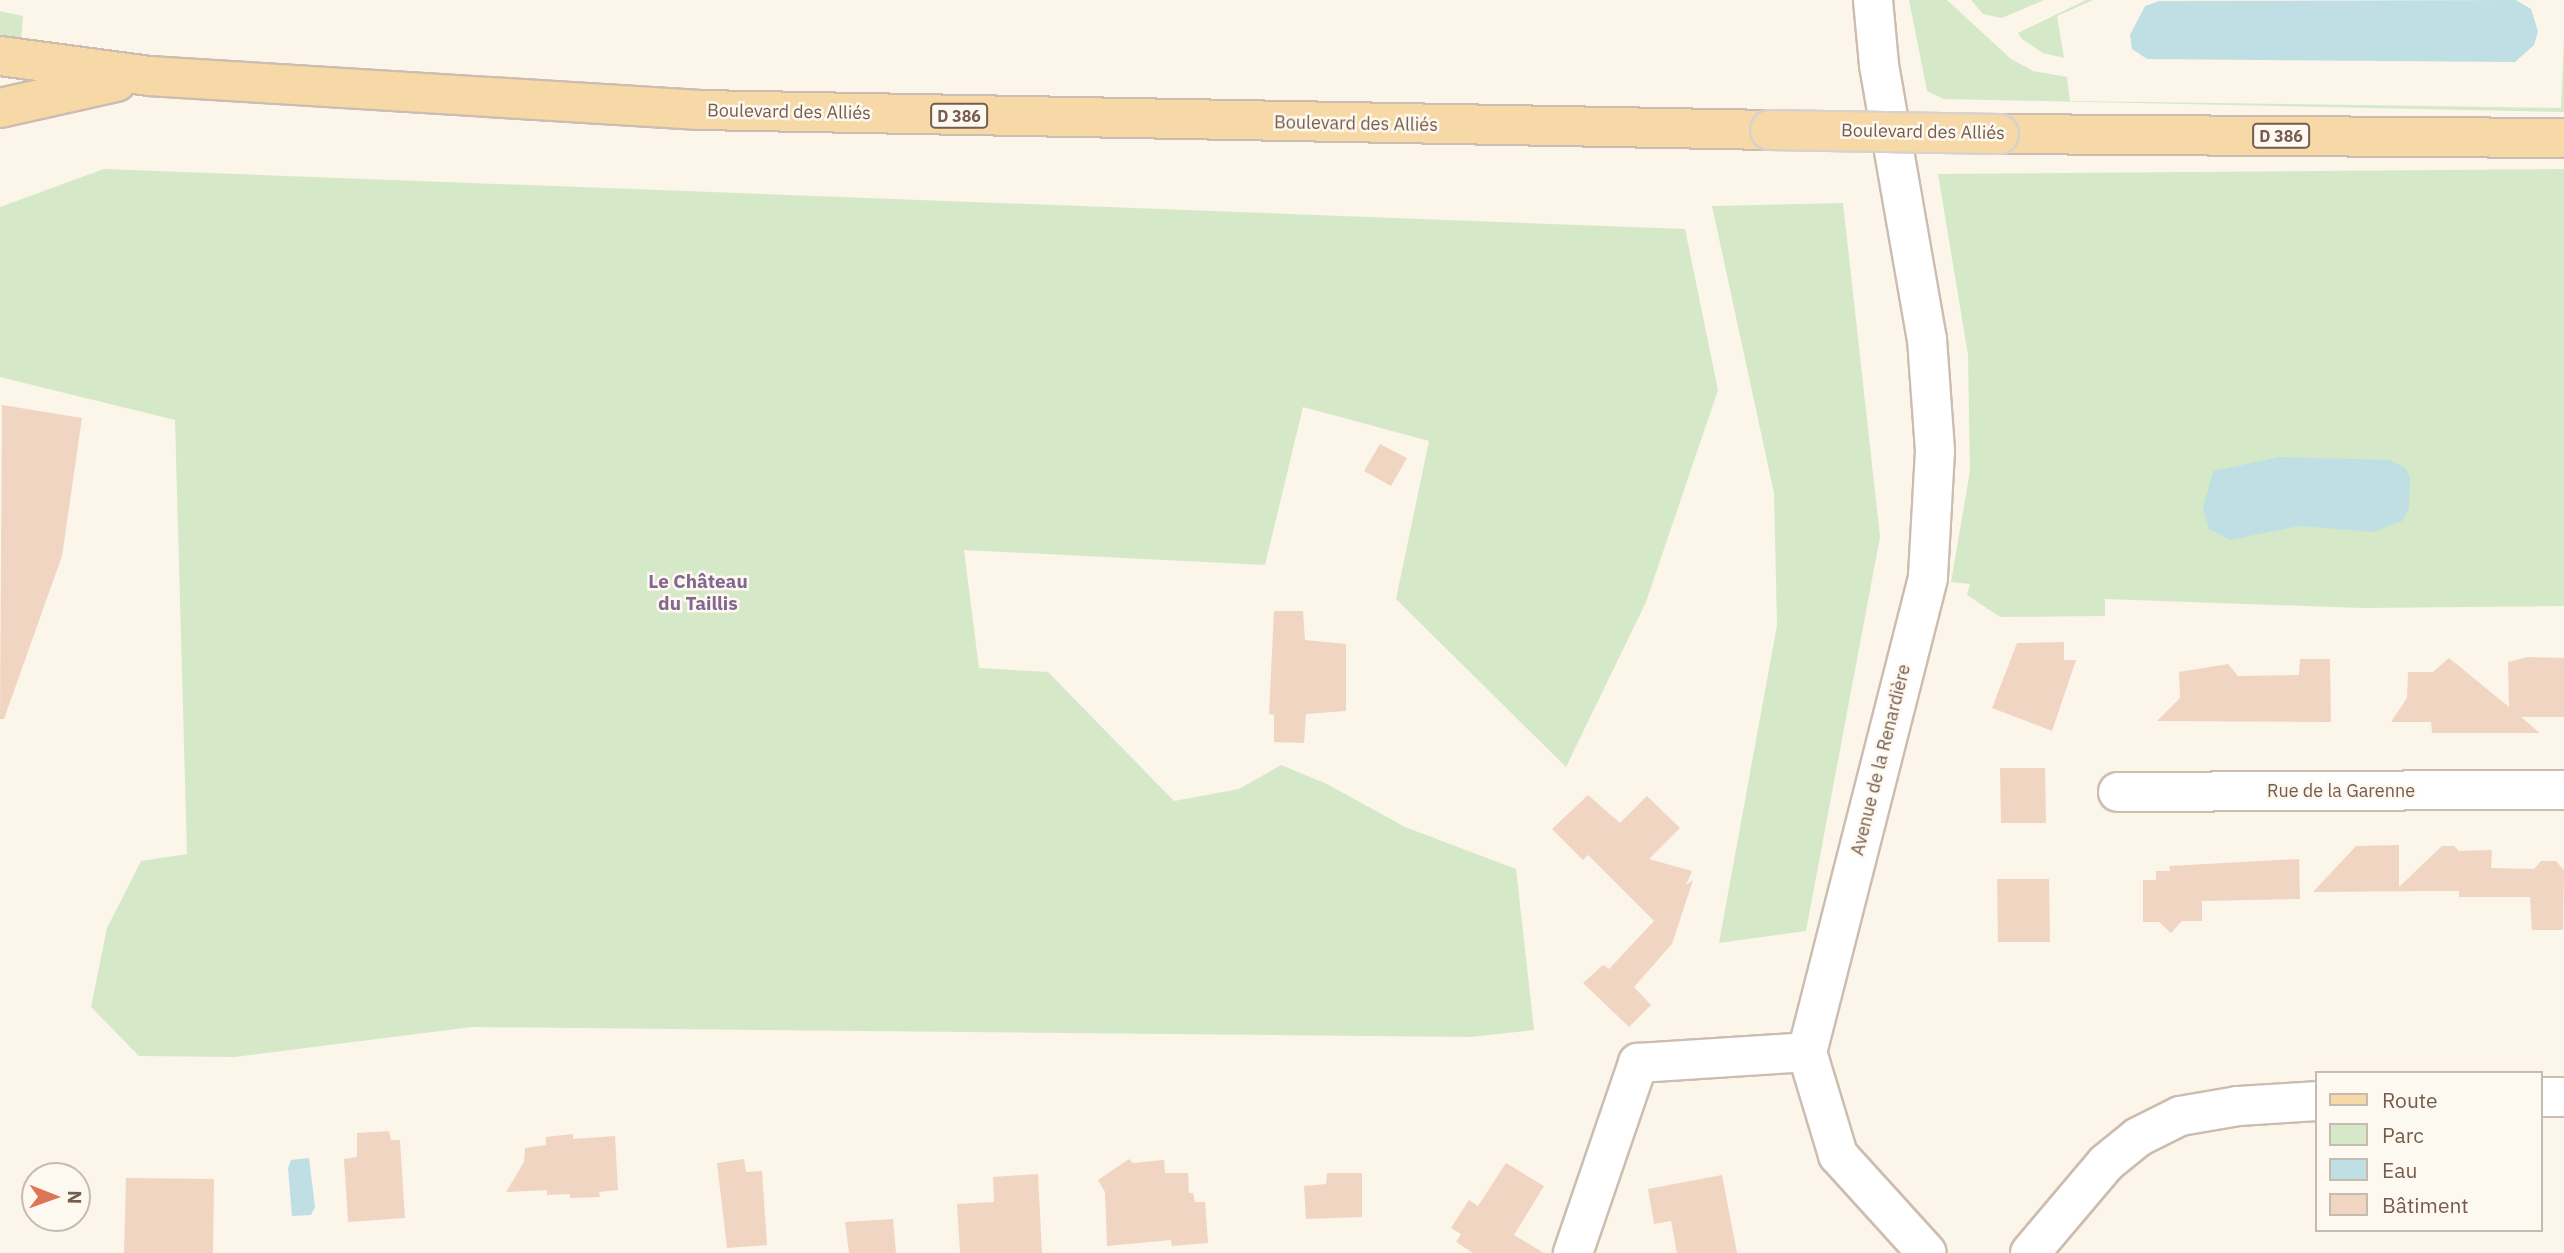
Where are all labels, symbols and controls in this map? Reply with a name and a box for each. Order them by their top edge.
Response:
street label: Boulevard des Alliés [707,100,871,124]
road number: D 386 [929,104,989,128]
street label: Boulevard des Alliés [1274,112,1438,136]
street label: Boulevard des Alliés [1841,120,2005,144]
road number: D 386 [2251,124,2311,148]
district label: Le Château du Taillis [648,571,748,615]
street label: Avenue de la Renardière [1847,662,1915,858]
street label: Rue de la Garenne [2267,780,2415,802]
legend [2316,1071,2543,1232]
text: Route [2382,1086,2438,1114]
text: Parc [2382,1121,2424,1149]
text: Eau [2382,1156,2417,1184]
north arrow [21,1162,91,1232]
text: N [63,1190,87,1204]
text: Bâtiment [2382,1191,2469,1219]

